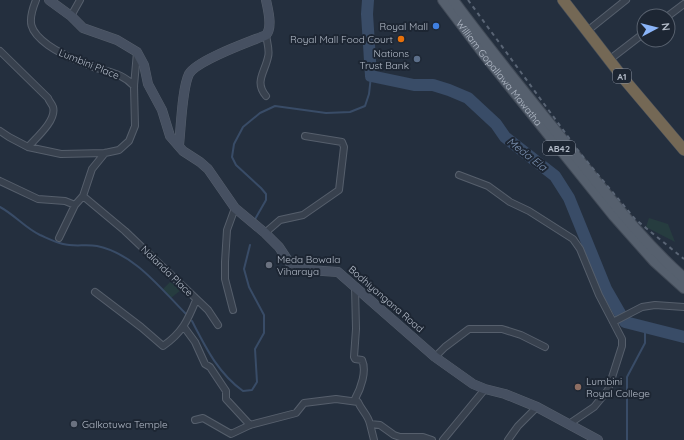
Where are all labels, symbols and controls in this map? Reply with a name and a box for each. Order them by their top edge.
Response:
north arrow [636,8,676,48]
street label: William Gopallawa Mawatha [454,17,545,128]
place label: Royal Mall [380,20,428,33]
marker: Royal Mall [431,21,441,31]
text: N [658,22,673,32]
place label: Royal Mall Food Court [290,33,394,46]
marker: Royal Mall Food Court [396,34,406,44]
street label: Lumbini Place [57,46,121,82]
place label: Nations Trust Bank [360,47,409,72]
marker: Nations Trust Bank [412,54,422,64]
road number: A1 [613,69,631,83]
water label: Meda Ela [504,134,551,175]
road number: AB42 [543,141,575,155]
street label: Nalanda Place [138,243,196,299]
place label: Meda Bowala Viharaya [277,253,340,278]
marker: Meda Bowala Viharaya [264,260,274,270]
street label: Bodhiyangana Road [346,263,426,335]
place label: Lumbini Royal College [586,375,650,400]
marker: Lumbini Royal College [573,382,583,392]
place label: Galkotuwa Temple [82,418,168,431]
marker: Galkotuwa Temple [69,419,79,429]

